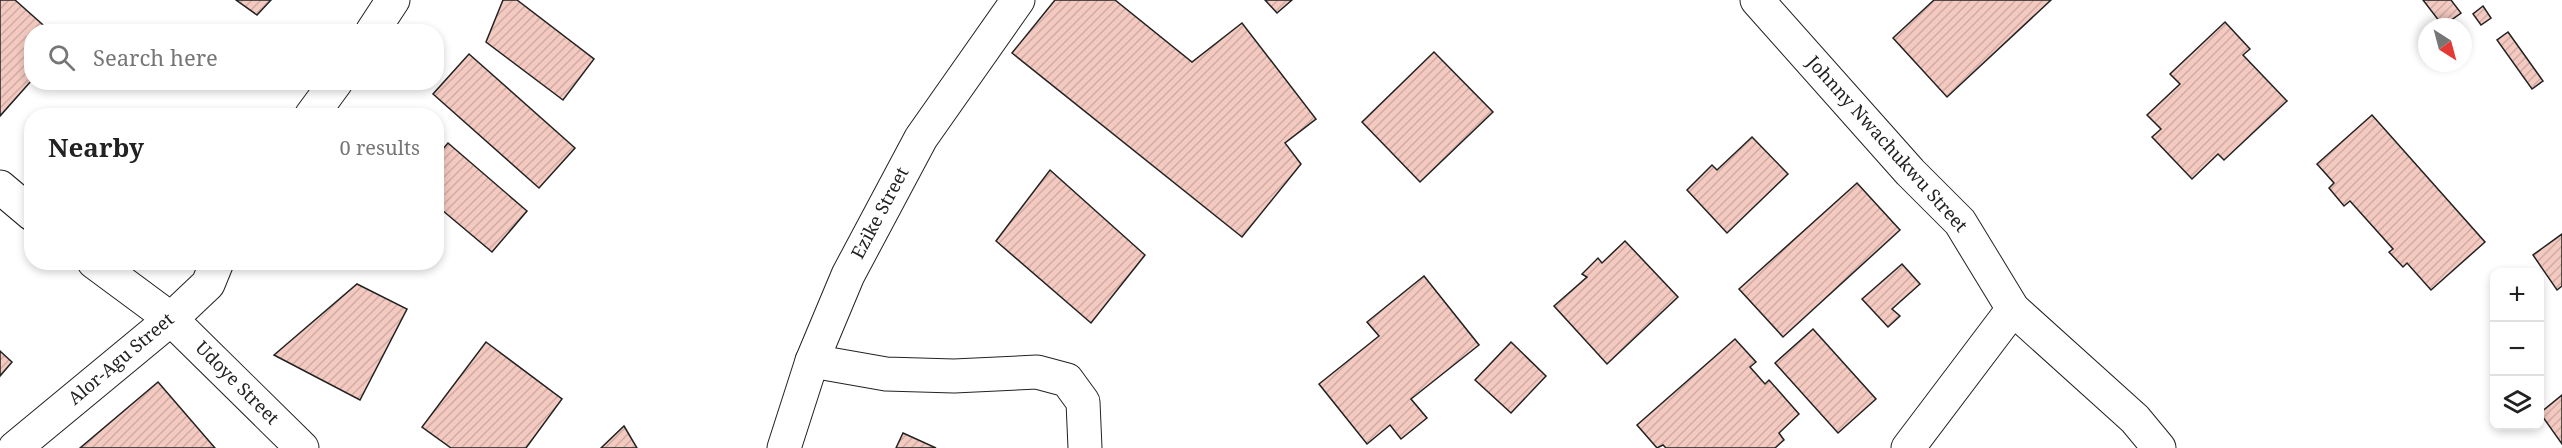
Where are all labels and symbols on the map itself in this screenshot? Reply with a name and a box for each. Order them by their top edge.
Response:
north arrow [2418,18,2472,72]
street label: Johnny Nwachukwu Street [1801,49,1973,237]
street label: Ezike Street [845,162,913,263]
street label: Alor-Agu Street [62,307,178,410]
street label: Udoye Street [191,335,285,429]

